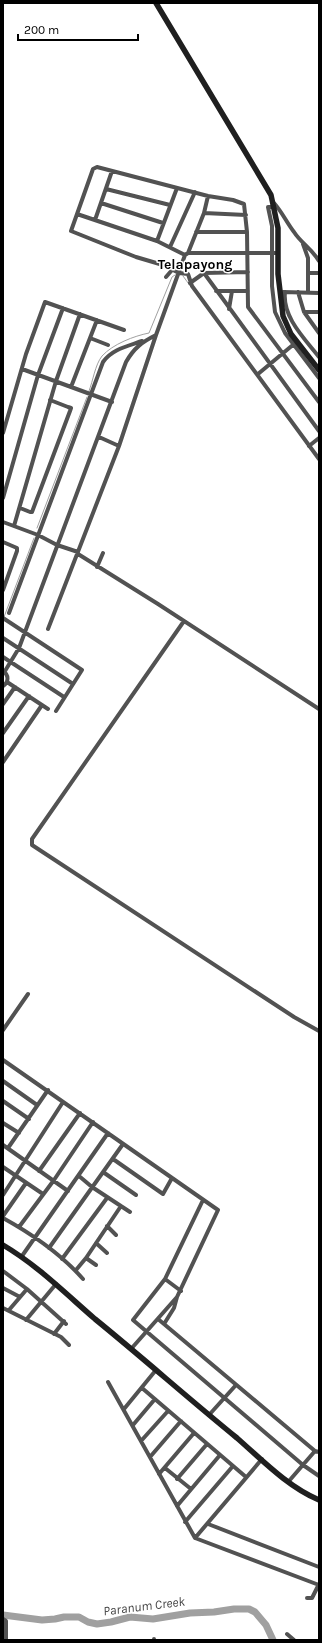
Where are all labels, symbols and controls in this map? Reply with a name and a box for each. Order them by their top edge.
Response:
scale bar [18,16,138,42]
text: 200 m [24,23,59,37]
district label: Telapayong [158,256,232,273]
water label: Paranum Creek [102,1593,186,1618]

